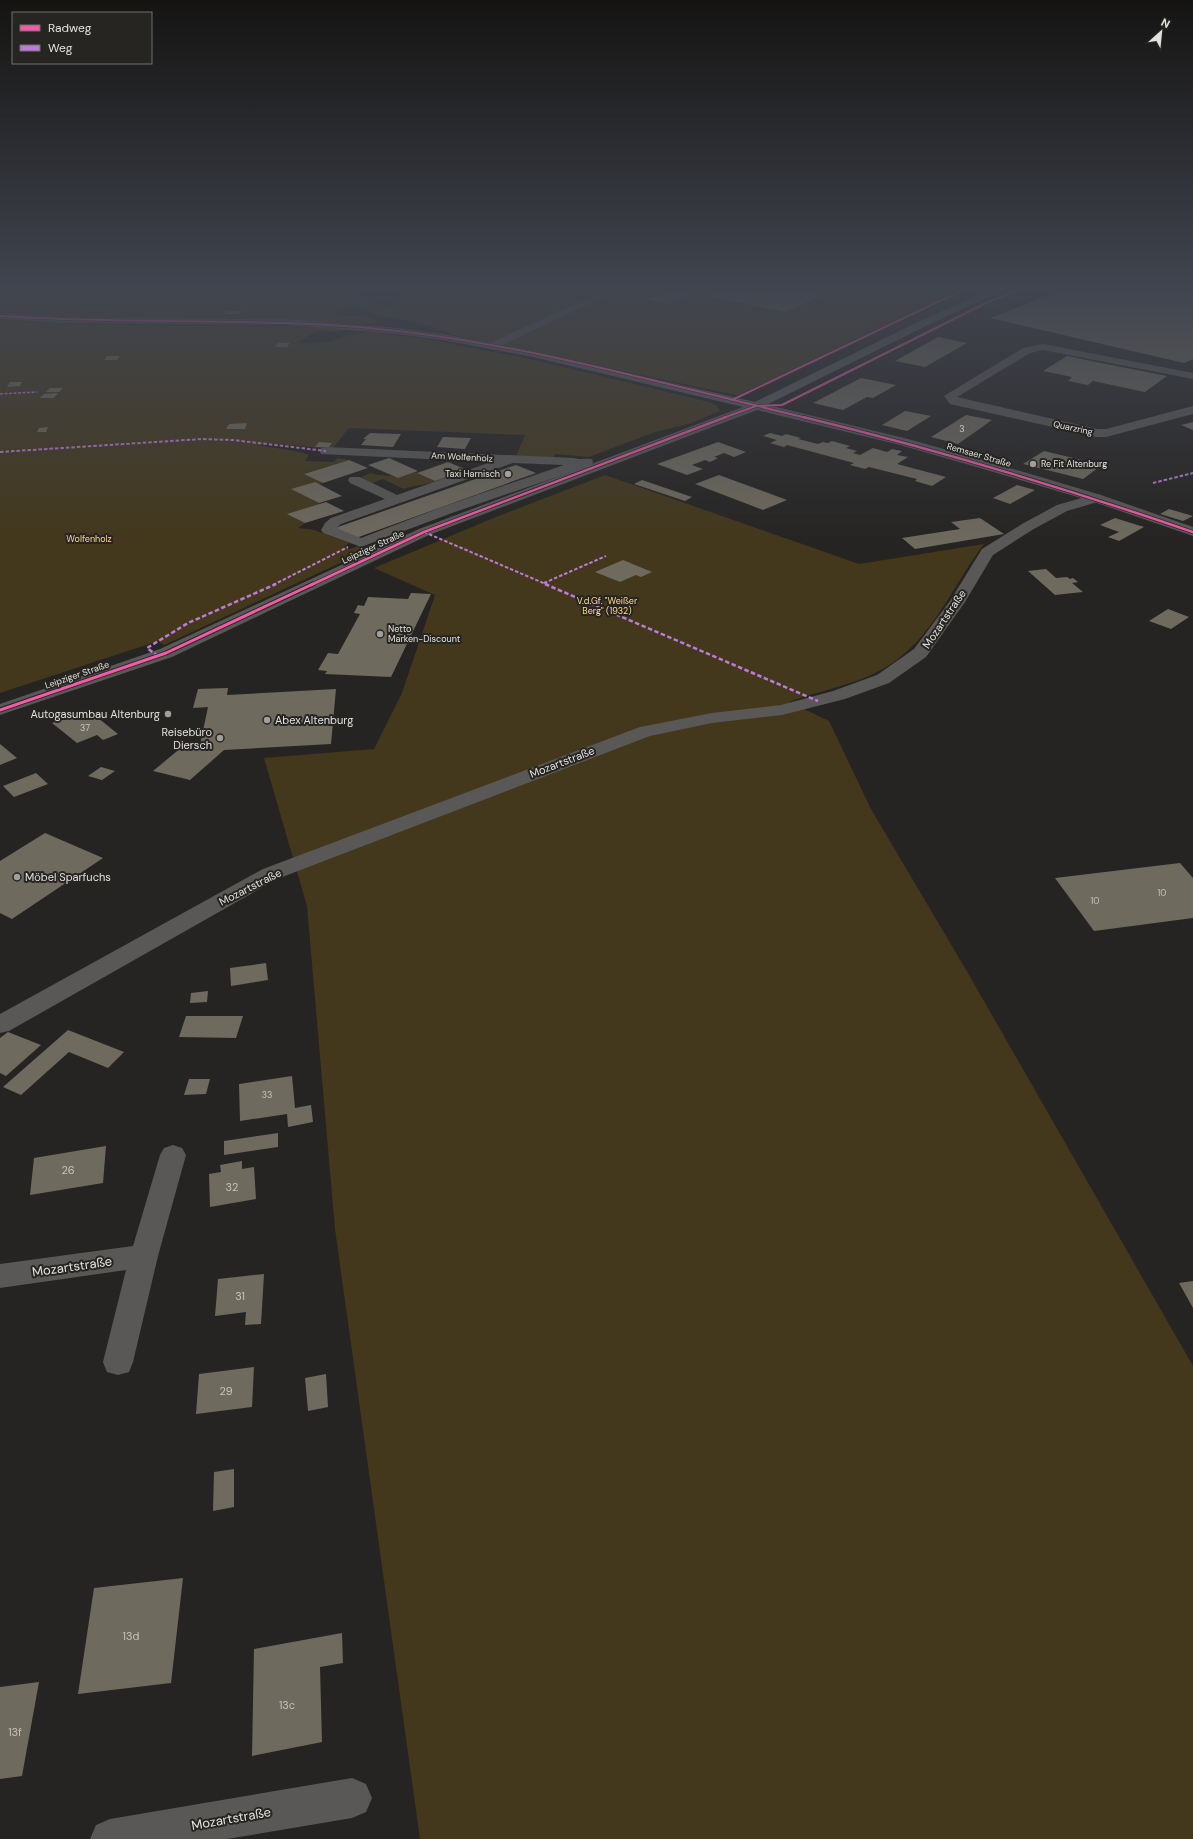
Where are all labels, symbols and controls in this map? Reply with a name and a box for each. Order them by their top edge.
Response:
legend [12,12,152,64]
north arrow [1141,12,1181,52]
text: N [1159,15,1172,31]
text: Radweg [48,20,92,36]
text: Weg [48,40,73,56]
street label: Quarzring [1052,418,1094,438]
house number: 3 [959,423,965,435]
street label: Remsaer Straße [945,440,1013,470]
street label: Am Wolfenholz [431,449,493,465]
place label: Re Fit Altenburg [1041,458,1107,470]
marker: Re Fit Altenburg [1028,459,1038,469]
place label: Taxi Harnisch [445,468,500,480]
marker: Taxi Harnisch [503,469,513,479]
street label: Leipziger Straße [340,527,406,567]
park label: Wolfenholz [66,533,112,545]
street label: Mozartstraße [919,587,969,651]
park label: V.d.Gf. "Weißer Berg" (1932) [577,595,638,617]
place label: Netto Marken-Discount [388,623,461,645]
marker: Netto Marken-Discount [375,629,385,639]
street label: Leipziger Straße [43,658,111,692]
place label: Autogasumbau Altenburg [30,707,160,721]
marker: Autogasumbau Altenburg [163,709,173,719]
place label: Abex Altenburg [275,713,353,727]
marker: Abex Altenburg [262,715,272,725]
house number: 37 [80,722,90,734]
place label: Reisebüro Diersch [162,725,212,752]
marker: Reisebüro Diersch [215,733,225,743]
street label: Mozartstraße [528,743,596,781]
street label: Mozartstraße [216,865,284,909]
place label: Möbel Sparfuchs [25,870,111,884]
marker: Möbel Sparfuchs [12,872,22,882]
house number: 10 [1158,887,1166,899]
house number: 10 [1091,895,1099,907]
house number: 33 [262,1089,272,1101]
house number: 26 [61,1163,75,1177]
house number: 32 [226,1180,238,1194]
street label: Mozartstraße [31,1252,113,1281]
house number: 31 [235,1289,245,1303]
house number: 29 [219,1384,233,1398]
house number: 13d [123,1629,140,1643]
house number: 13c [279,1698,295,1712]
house number: 13f [8,1725,22,1739]
street label: Mozartstraße [190,1803,272,1834]

